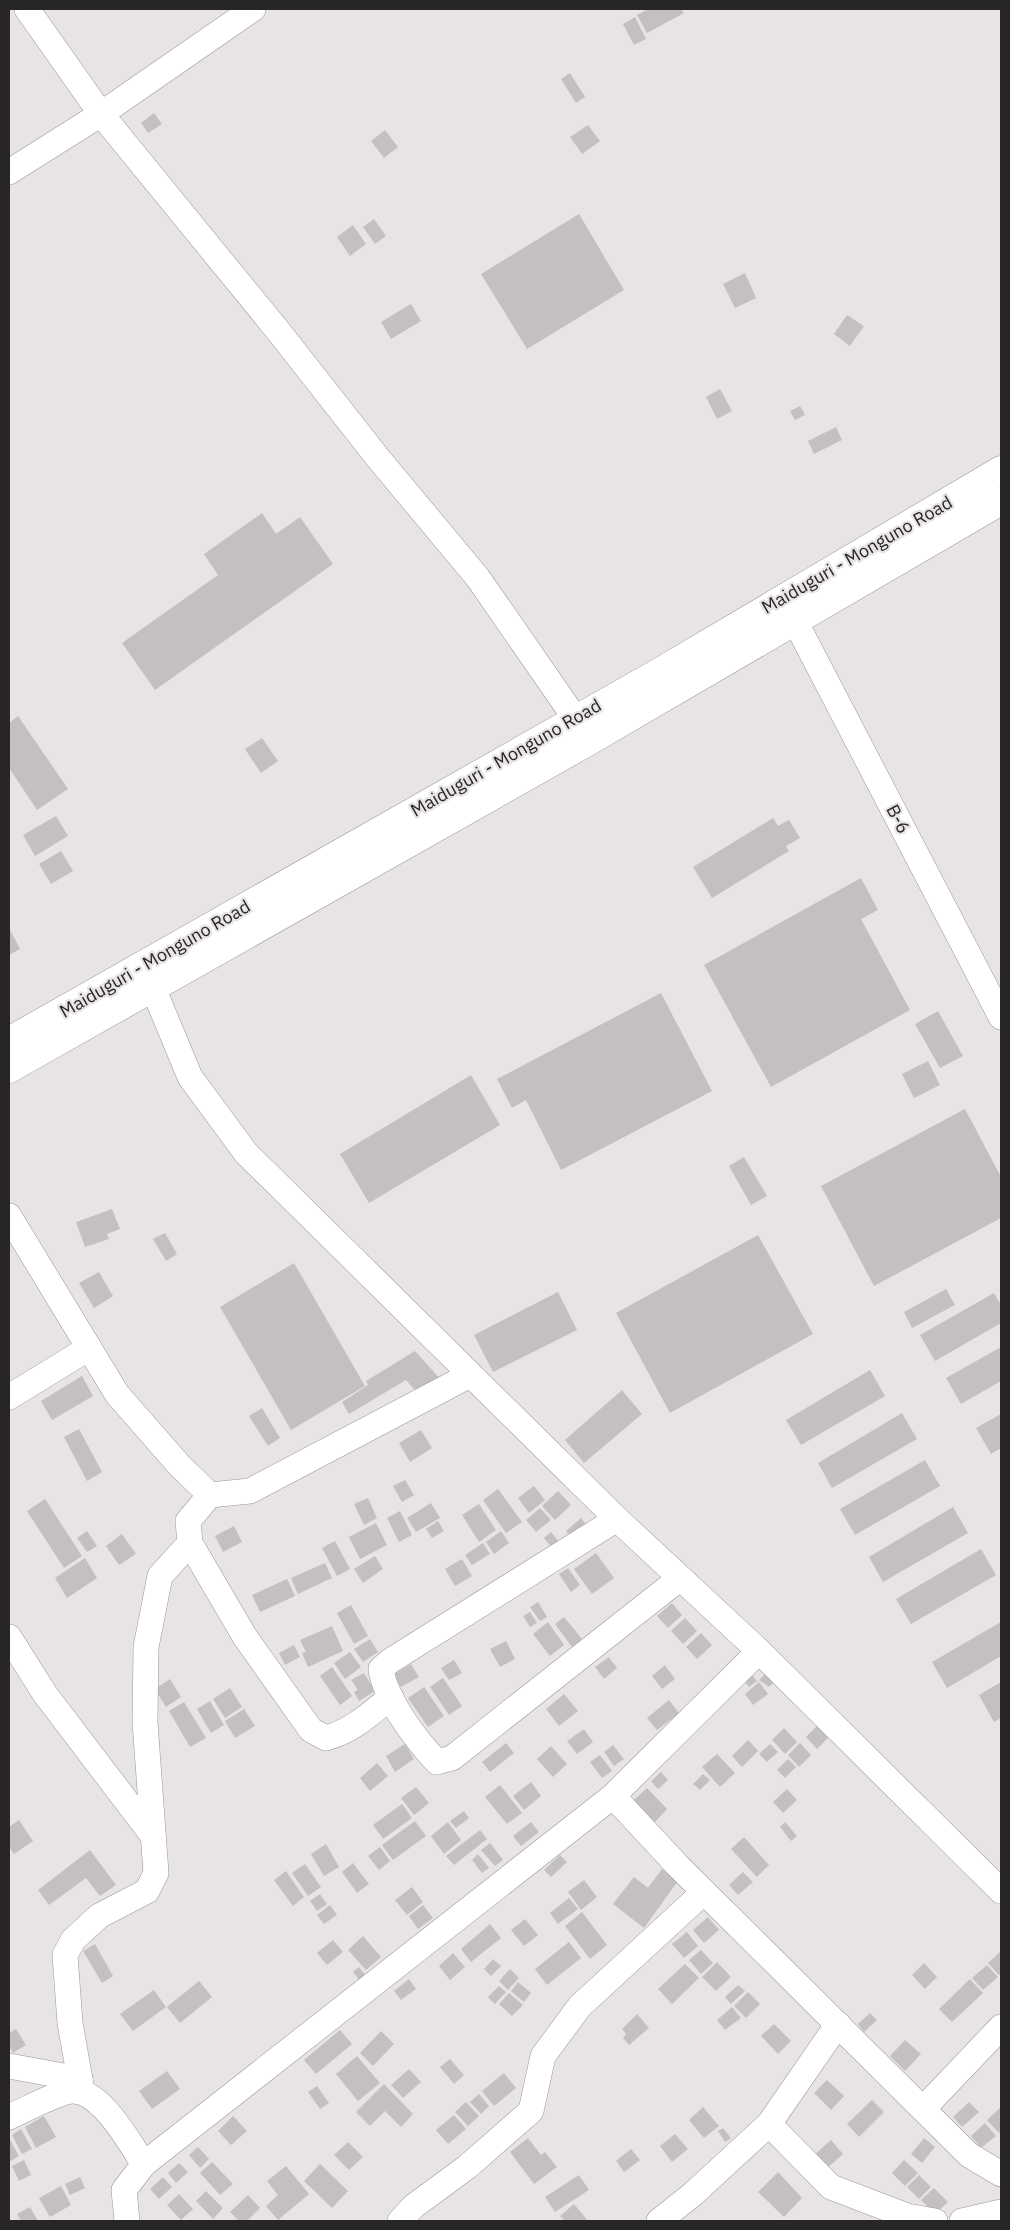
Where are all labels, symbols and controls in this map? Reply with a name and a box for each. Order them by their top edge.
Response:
street label: Maiduguri - Monguno Road [757,491,956,619]
street label: Maiduguri - Monguno Road [406,694,605,822]
street label: B-6 [881,800,916,837]
street label: Maiduguri - Monguno Road [55,895,254,1023]

